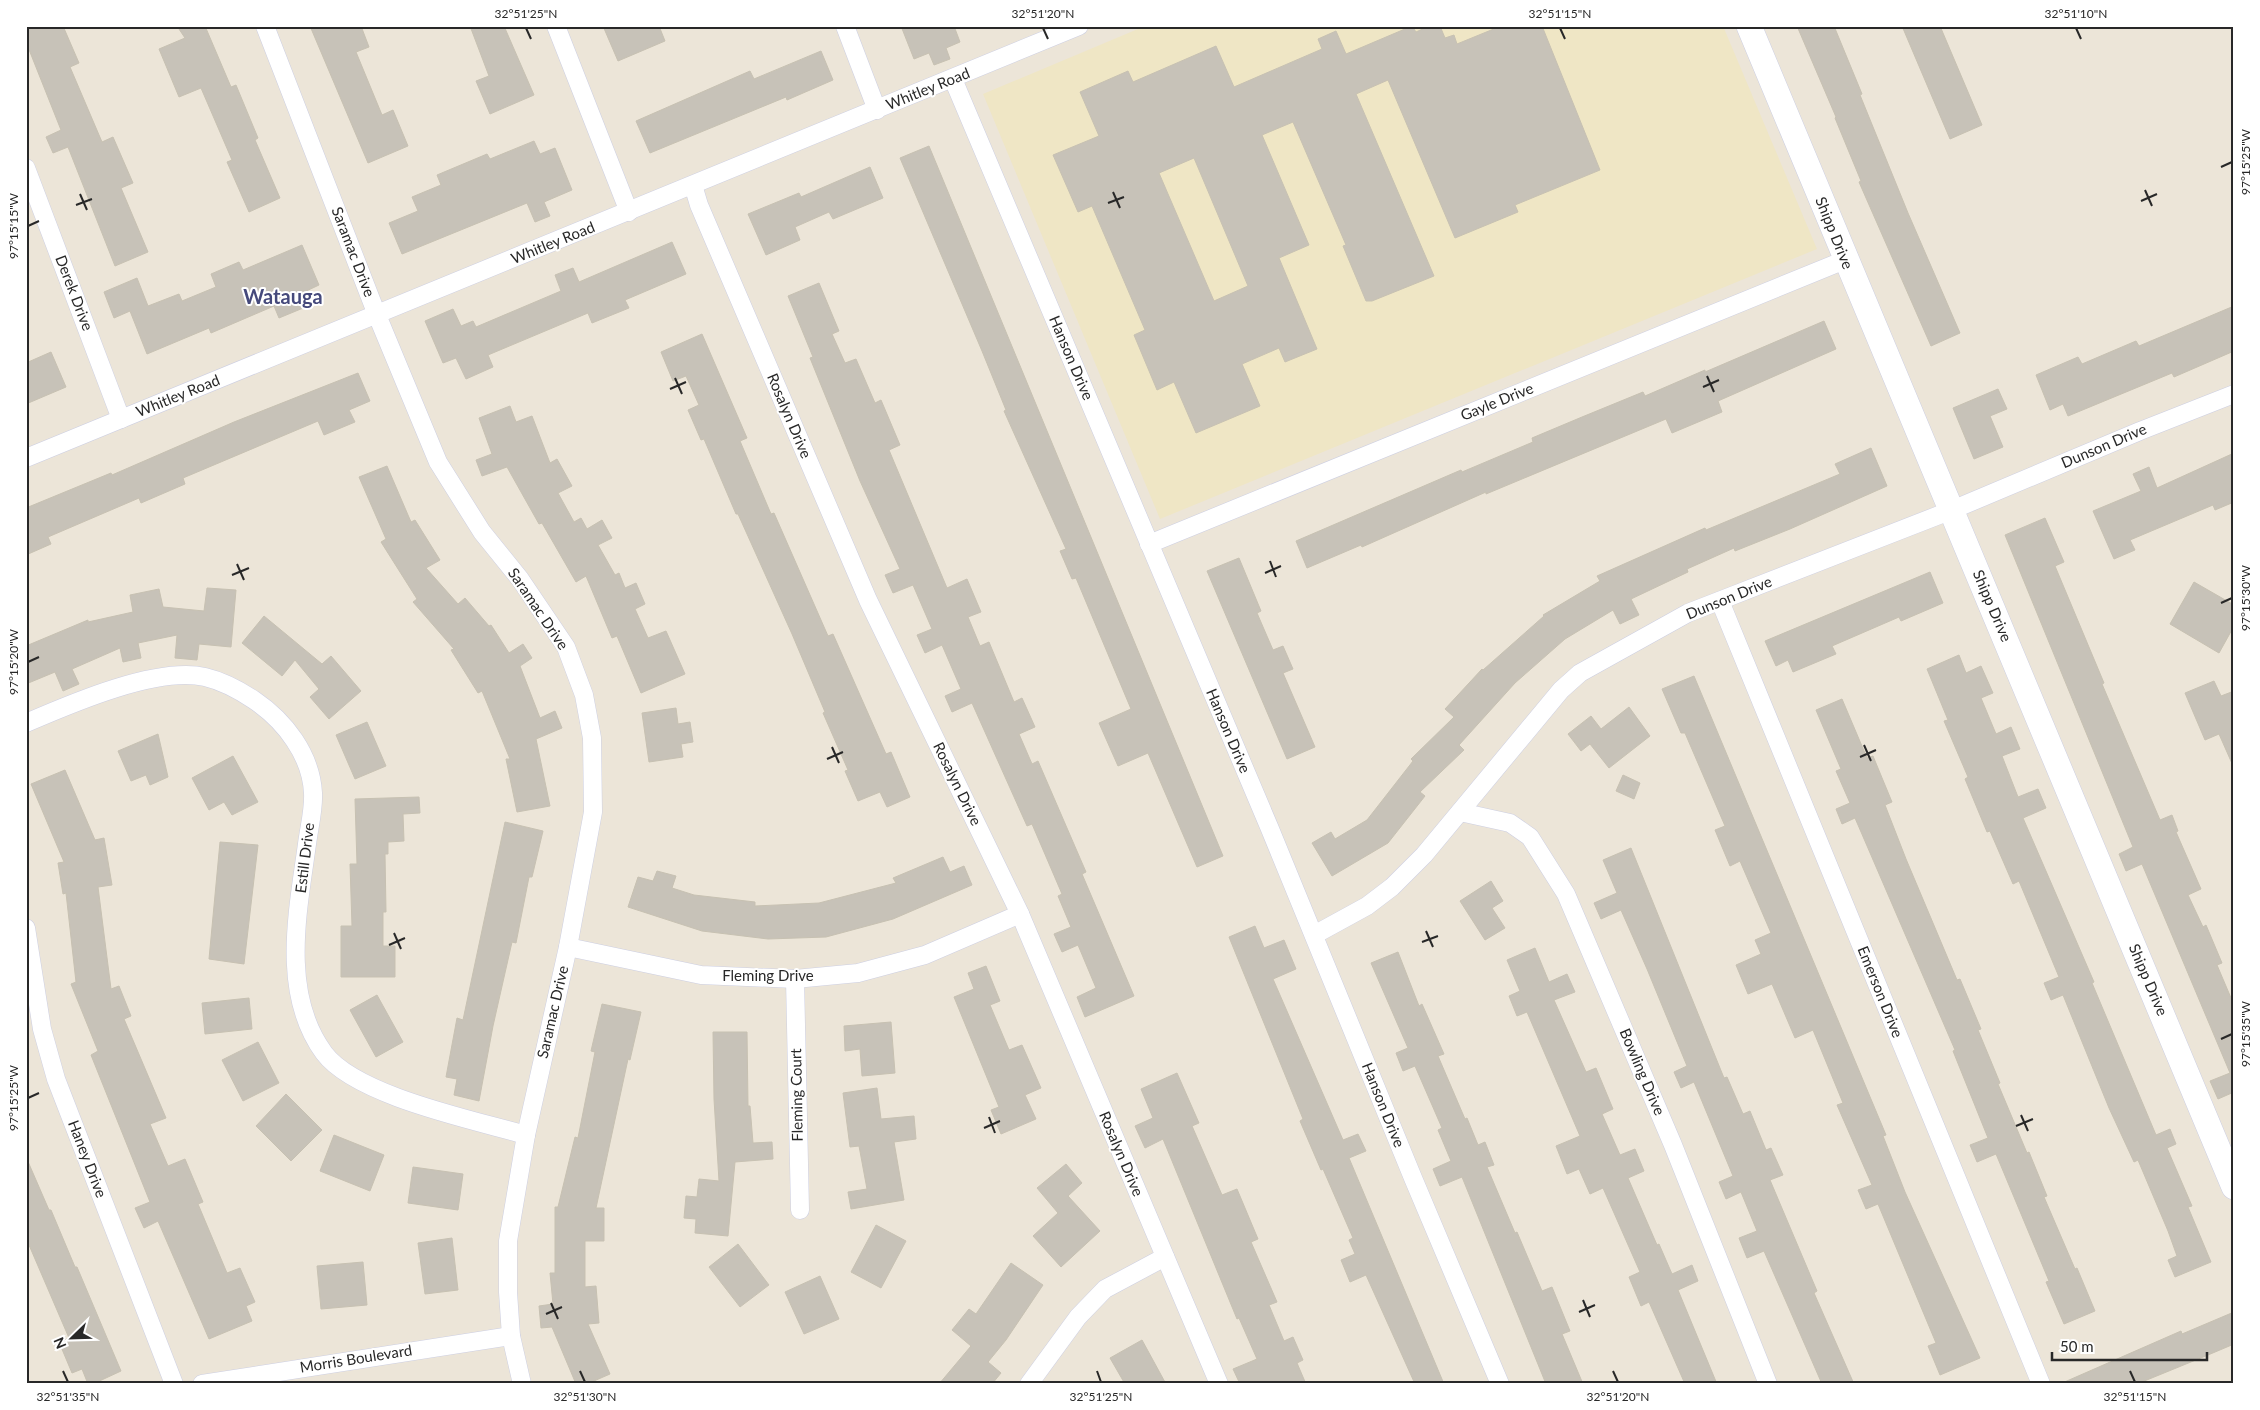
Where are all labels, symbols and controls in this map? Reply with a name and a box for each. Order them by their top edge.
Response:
text: 32°51'25"N [495,6,557,21]
text: 32°51'20"N [1012,6,1074,21]
text: 32°51'15"N [1529,6,1591,21]
text: 32°51'10"N [2045,6,2107,21]
street label: Whitley Road [883,63,972,113]
text: 97°15'25"W [2238,128,2253,195]
text: 97°15'15"W [6,192,21,259]
street label: Shipp Drive [1812,194,1858,271]
street label: Saramac Drive [329,204,379,299]
street label: Whitley Road [508,217,597,267]
street label: Derek Drive [52,252,98,333]
district label: Watauga [243,284,323,308]
street label: Hanson Drive [1046,313,1098,403]
street label: Whitley Road [133,370,222,420]
street label: Rosalyn Drive [764,370,816,461]
street label: Gayle Drive [1458,378,1536,424]
street label: Dunson Drive [2058,419,2149,471]
street label: Saramac Drive [505,564,573,653]
text: 97°15'30"W [2238,564,2253,631]
street label: Shipp Drive [1970,567,2016,644]
street label: Dunson Drive [1683,572,1774,622]
text: 97°15'20"W [6,628,21,695]
street label: Hanson Drive [1203,686,1255,776]
street label: Rosalyn Drive [930,739,986,828]
street label: Estill Drive [291,821,317,894]
street label: Shipp Drive [2126,941,2172,1018]
street label: Emerson Drive [1854,943,1907,1040]
street label: Saramac Drive [533,963,571,1060]
street label: Fleming Drive [722,966,814,984]
text: 97°15'35"W [2238,1000,2253,1067]
street label: Bowling Drive [1617,1025,1669,1118]
street label: Fleming Court [786,1048,806,1142]
street label: Hanson Drive [1359,1060,1409,1150]
text: 97°15'25"W [6,1064,21,1131]
street label: Rosalyn Drive [1096,1108,1148,1199]
street label: Haney Drive [65,1117,111,1200]
north arrow [48,1312,98,1362]
scale bar [2052,1330,2208,1362]
text: N [50,1335,70,1352]
text: 50 m [2060,1337,2094,1355]
street label: Morris Boulevard [298,1340,413,1376]
text: 32°51'35"N [37,1389,99,1404]
text: 32°51'30"N [554,1389,616,1404]
text: 32°51'25"N [1070,1389,1132,1404]
text: 32°51'20"N [1587,1389,1649,1404]
text: 32°51'15"N [2104,1389,2166,1404]

